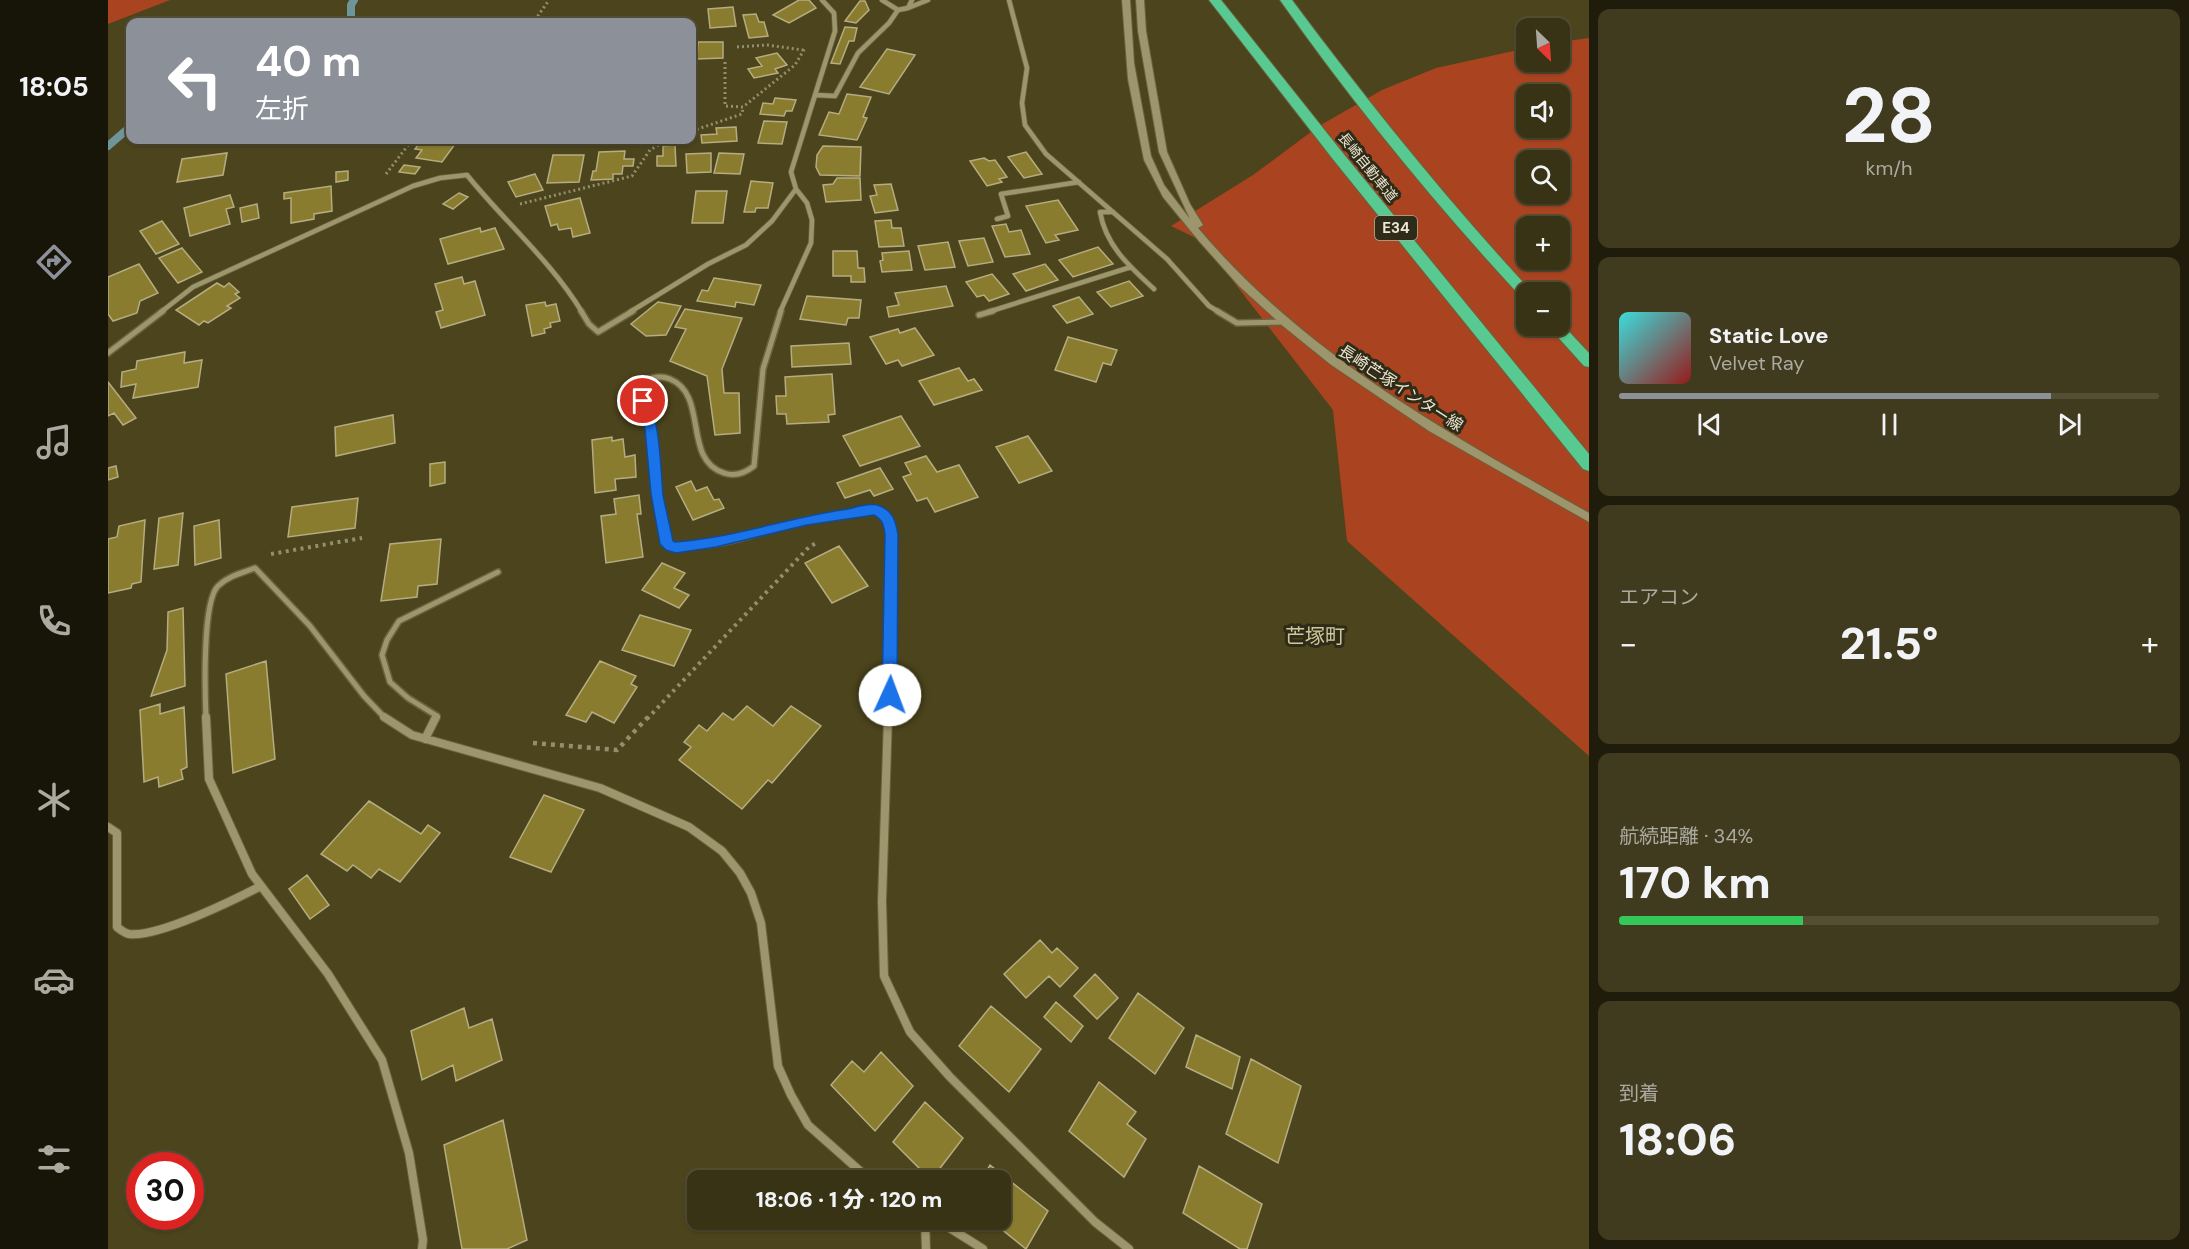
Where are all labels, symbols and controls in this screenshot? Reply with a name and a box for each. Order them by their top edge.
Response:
north arrow [1516,18,1570,72]
map controls [1516,18,1570,336]
text: 40 m [255,34,361,89]
icon: left [156,42,234,120]
text: 28 [1842,65,1936,166]
text: 18:05 [19,69,89,104]
button: sound [1516,84,1570,138]
text: 左折 [255,91,309,126]
street label: 長崎自動車道 [1335,129,1401,205]
button: search [1516,150,1570,204]
text: km/h [1865,155,1913,181]
road number: E34 [1375,216,1417,240]
button: + [1516,216,1570,270]
icon: directions [33,241,75,283]
button: − [1516,282,1570,336]
text: Static Love [1709,321,1829,350]
street label: 長崎芒塚インター線 [1335,340,1467,436]
text: Velvet Ray [1709,350,1804,376]
pin [617,375,668,426]
icon: arrive [626,384,659,417]
icon: previous [1693,408,1726,441]
icon: pause [1873,408,1906,441]
icon: next [2053,408,2086,441]
icon: music [33,421,75,463]
text: エアコン [1619,584,1699,610]
icon: phone [33,600,75,642]
text: 21.5° [1840,614,1938,673]
text: − [1619,622,1637,665]
text: + [2141,622,2159,665]
district label: 芒塚町 [1285,623,1345,649]
position arrow [858,663,922,727]
icon: climate [33,779,75,821]
text: 航続距離 · 34% [1619,823,1753,849]
text: 170 km [1619,853,1771,912]
icon: car [33,959,75,1001]
text: 到着 [1619,1080,1659,1106]
text: 18:06 [1619,1110,1736,1169]
icon: filters [33,1138,75,1180]
speed limit sign: 30 [126,1152,204,1230]
text: 18:06 · 1 分 · 120 m [756,1185,942,1214]

